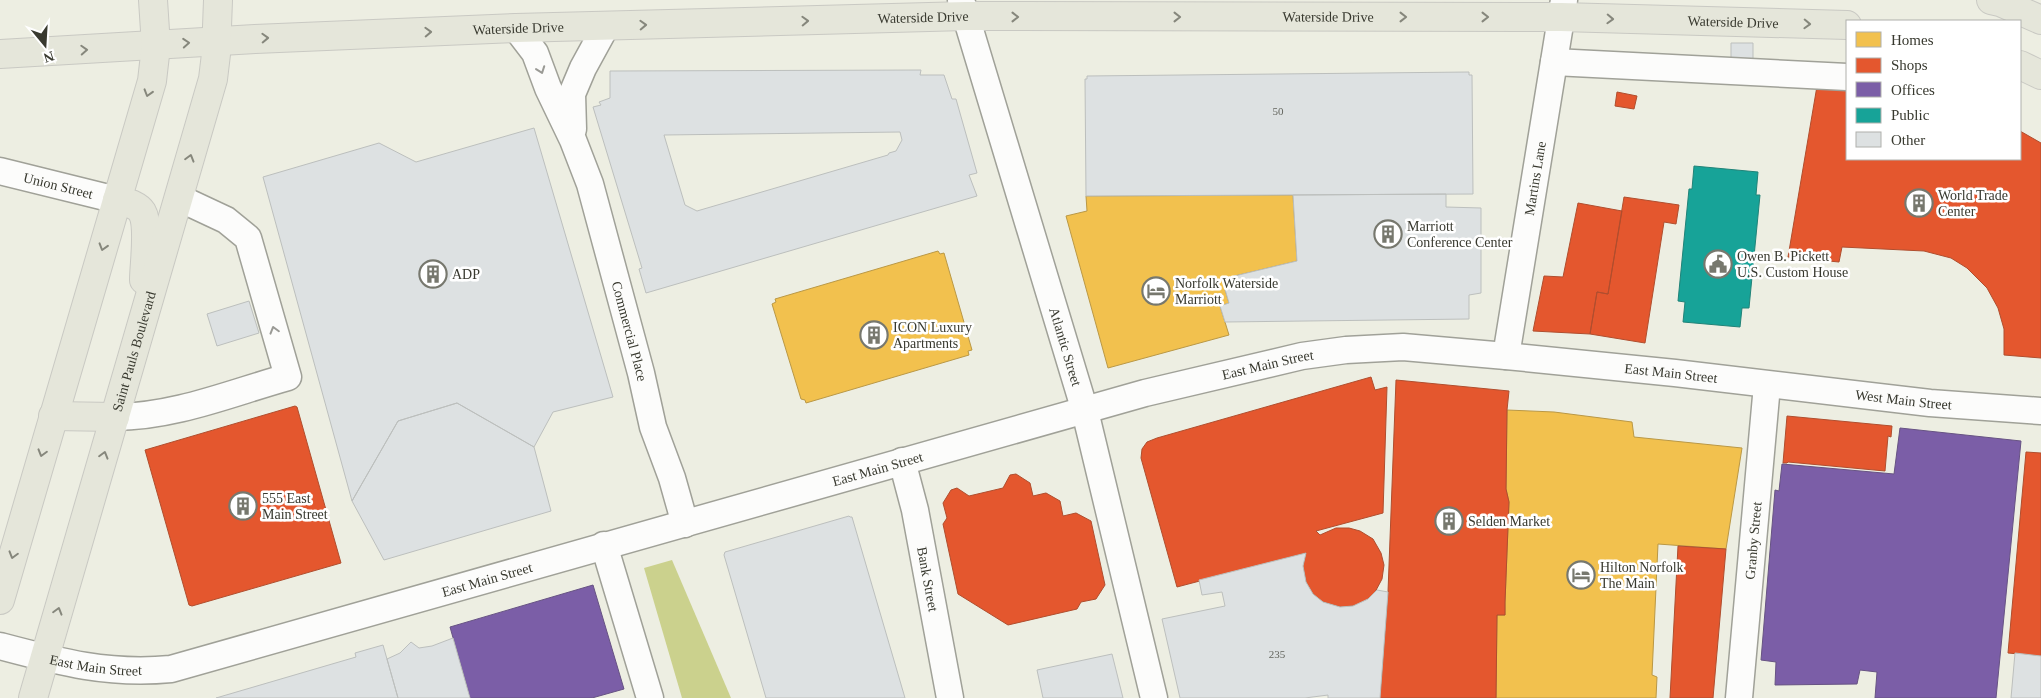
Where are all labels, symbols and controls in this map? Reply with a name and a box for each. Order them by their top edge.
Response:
street label: Waterside Drive [877,8,969,26]
street label: Waterside Drive [1283,9,1374,24]
one-way arrow [1012,12,1019,22]
one-way arrow [1174,12,1182,22]
one-way arrow [1400,12,1408,22]
one-way arrow [1482,12,1490,22]
one-way arrow [1606,13,1614,24]
street label: Waterside Drive [1687,13,1779,31]
one-way arrow [801,15,809,26]
street label: Waterside Drive [473,19,564,37]
one-way arrow [1804,19,1812,29]
north arrow [20,20,70,70]
one-way arrow [639,20,647,30]
legend [1846,20,2021,160]
one-way arrow [424,26,432,37]
text: Homes [1891,32,1934,48]
one-way arrow [262,33,270,43]
one-way arrow [183,38,191,49]
one-way arrow [80,44,88,55]
text: N [42,48,56,66]
text: Shops [1891,57,1928,73]
one-way arrow [535,65,545,73]
text: Offices [1891,82,1935,98]
one-way arrow [143,89,153,97]
house number: 50 [1273,105,1284,117]
text: Public [1891,107,1930,123]
text: Other [1891,132,1925,148]
street label: Martins Lane [1522,140,1548,217]
one-way arrow [184,153,195,162]
street label: Union Street [22,170,95,201]
building icon: World Trade Center [1904,188,1934,218]
place label: World Trade Center [1938,188,2008,219]
building icon: Marriott Conference Center [1373,219,1403,249]
place label: Marriott Conference Center [1407,219,1513,250]
one-way arrow [99,242,109,250]
public building icon: Owen B. Pickett U.S. Custom House [1703,249,1733,279]
place label: Owen B. Pickett U.S. Custom House [1737,249,1848,280]
building icon: ADP [418,259,448,289]
place label: ADP [452,267,480,282]
hotel icon: Norfolk Waterside Marriott [1141,276,1171,306]
place label: Norfolk Waterside Marriott [1175,276,1278,307]
street label: Commercial Place [609,279,650,383]
street label: Saint Pauls Boulevard [109,289,158,413]
street label: Atlantic Street [1047,305,1085,388]
building icon: ICON Luxury Apartments [859,320,889,350]
place label: ICON Luxury Apartments [893,320,972,351]
one-way arrow [270,327,280,335]
street label: East Main Street [1221,347,1314,382]
street label: East Main Street [1624,360,1718,385]
street label: West Main Street [1854,387,1952,412]
one-way arrow [38,448,48,457]
street label: East Main Street [831,449,925,489]
one-way arrow [98,452,108,460]
building icon: 555 East Main Street [228,491,258,521]
place label: 555 East Main Street [262,491,328,522]
street label: Granby Street [1742,501,1764,580]
building icon: Selden Market [1434,506,1464,536]
place label: Selden Market [1468,514,1550,529]
street label: Bank Street [914,545,941,613]
one-way arrow [8,550,19,559]
street label: East Main Street [440,559,534,599]
hotel icon: Hilton Norfolk The Main [1566,560,1596,590]
place label: Hilton Norfolk The Main [1600,560,1684,591]
one-way arrow [52,607,63,616]
house number: 235 [1269,648,1286,660]
street label: East Main Street [48,651,142,678]

